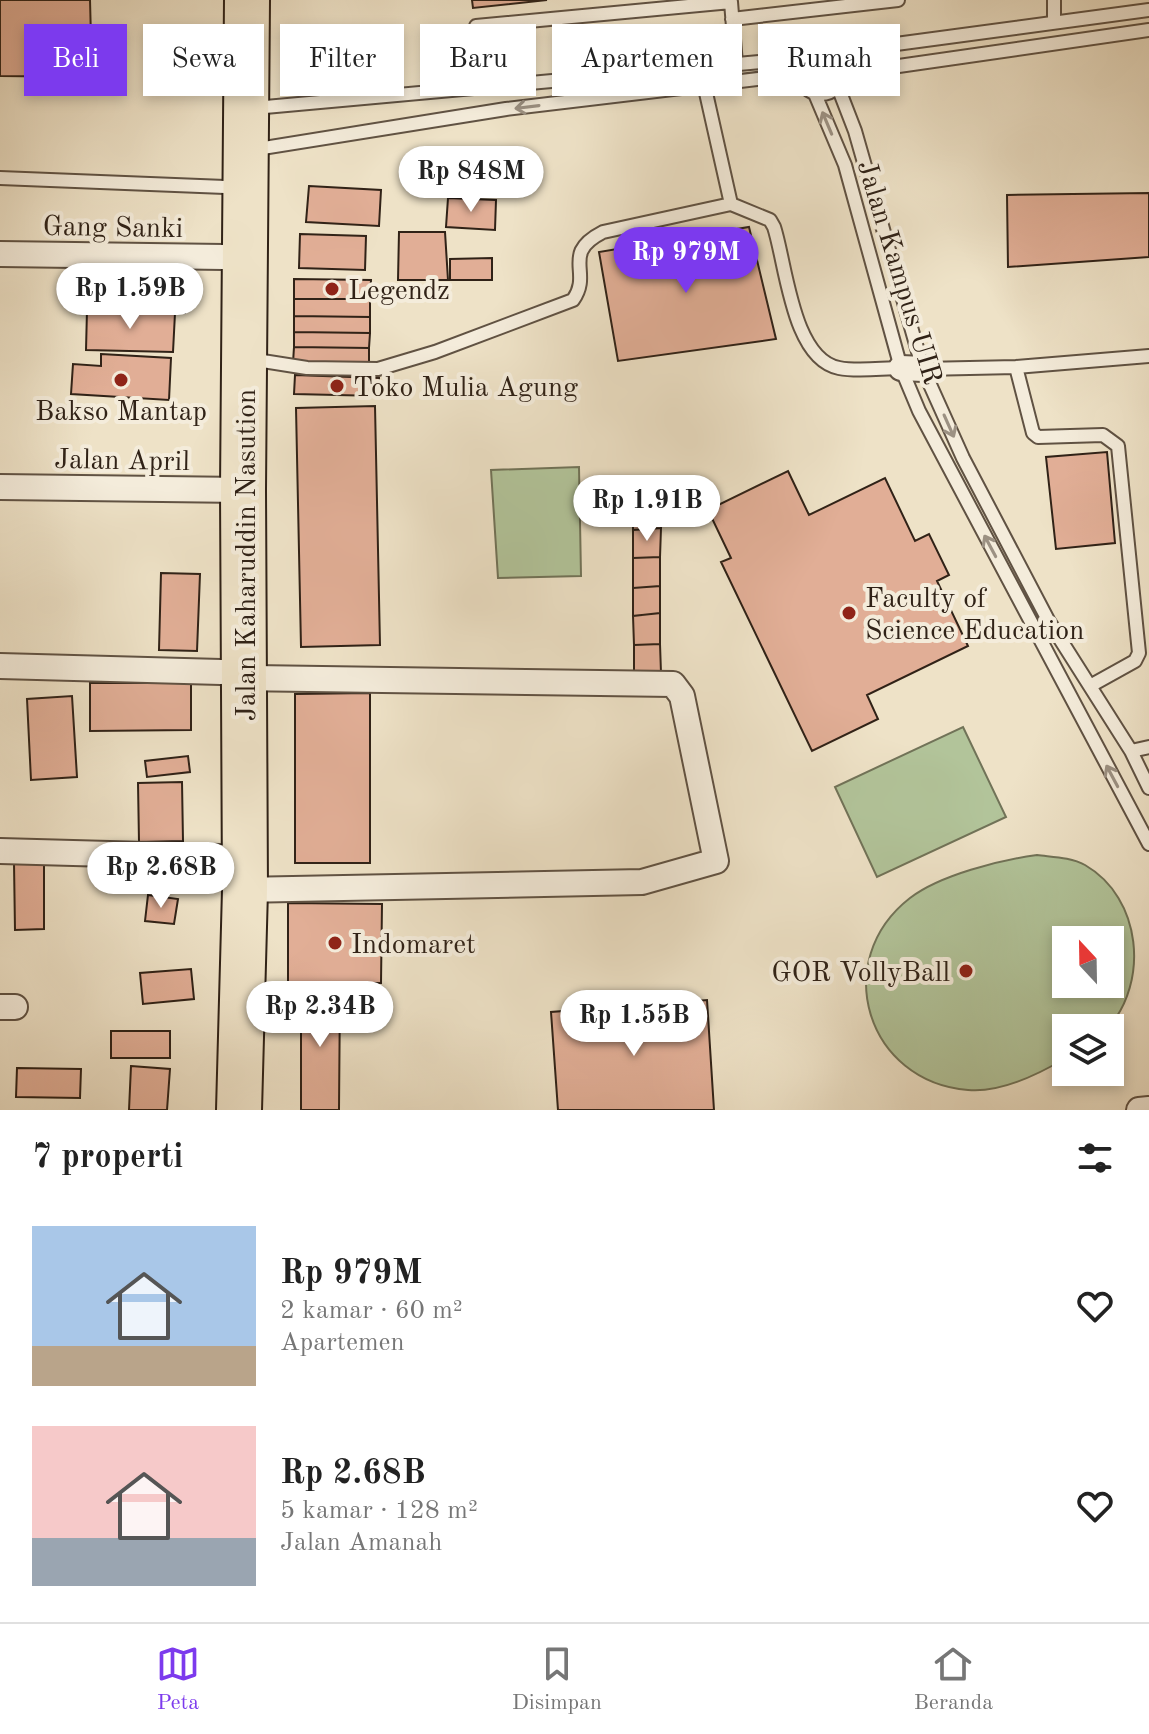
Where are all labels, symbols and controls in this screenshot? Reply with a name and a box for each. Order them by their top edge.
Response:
chip: Beli [24,24,127,96]
chip: Sewa [143,24,264,96]
chip: Filter [280,24,404,96]
chip: Baru [420,24,536,96]
chip: Apartemen [552,24,742,96]
chip: Rumah [758,24,900,96]
one-way arrow [514,99,541,114]
one-way arrow [818,111,833,136]
pin: Rp 848M [397,146,545,214]
street label: Jalan Kampus UIR [851,157,946,388]
text: Rp 848M [417,159,525,185]
street label: Gang Sanki [42,214,183,244]
pin: Rp 979M [612,227,760,295]
text: Rp 979M [632,240,740,266]
pin: Rp 1.59B [47,263,213,331]
text: Rp 1.59B [74,276,186,302]
place label: Legendz [348,278,450,306]
marker: Legendz [323,280,341,298]
marker: Bakso Mantap [112,371,130,389]
place label: Toko Mulia Agung [353,375,578,403]
marker: Toko Mulia Agung [328,377,346,395]
street label: Jalan Kaharuddin Nasution [234,389,262,721]
place label: Bakso Mantap [35,399,207,427]
one-way arrow [942,414,957,438]
street label: Jalan April [54,447,190,477]
pin: Rp 1.91B [564,475,730,543]
text: Rp 1.91B [591,488,703,514]
one-way arrow [982,535,998,558]
place label: Faculty of Science Education [865,586,1084,646]
marker: Faculty of Science Education [840,604,858,622]
one-way arrow [1104,764,1120,788]
pin: Rp 2.68B [78,842,244,910]
text: Rp 2.68B [105,855,217,881]
north arrow [1052,926,1124,998]
map controls [1052,926,1124,1086]
place label: Indomaret [351,932,476,960]
marker: Indomaret [326,934,344,952]
place label: GOR VollyBall [771,960,950,988]
marker: GOR VollyBall [957,962,975,980]
pin: Rp 2.34B [237,981,403,1049]
pin: Rp 1.55B [551,990,717,1058]
text: Rp 2.34B [264,994,376,1020]
text: Rp 1.55B [578,1003,690,1029]
button: layers [1052,1014,1124,1086]
icon: filters [1073,1136,1117,1180]
text: 7 properti [32,1141,183,1175]
text: Rp 979M [280,1257,422,1291]
icon: home [96,1258,192,1354]
icon: heart [1073,1284,1117,1328]
text: 2 kamar · 60 m² [280,1298,463,1324]
text: Apartemen [280,1330,405,1356]
text: Rp 2.68B [280,1457,426,1491]
icon: home [96,1458,192,1554]
icon: heart [1073,1484,1117,1528]
text: 5 kamar · 128 m² [280,1498,478,1524]
text: Jalan Amanah [280,1530,442,1556]
tab: Peta [156,1642,200,1717]
tab: Disimpan [512,1642,602,1717]
tab: Beranda [914,1642,993,1717]

